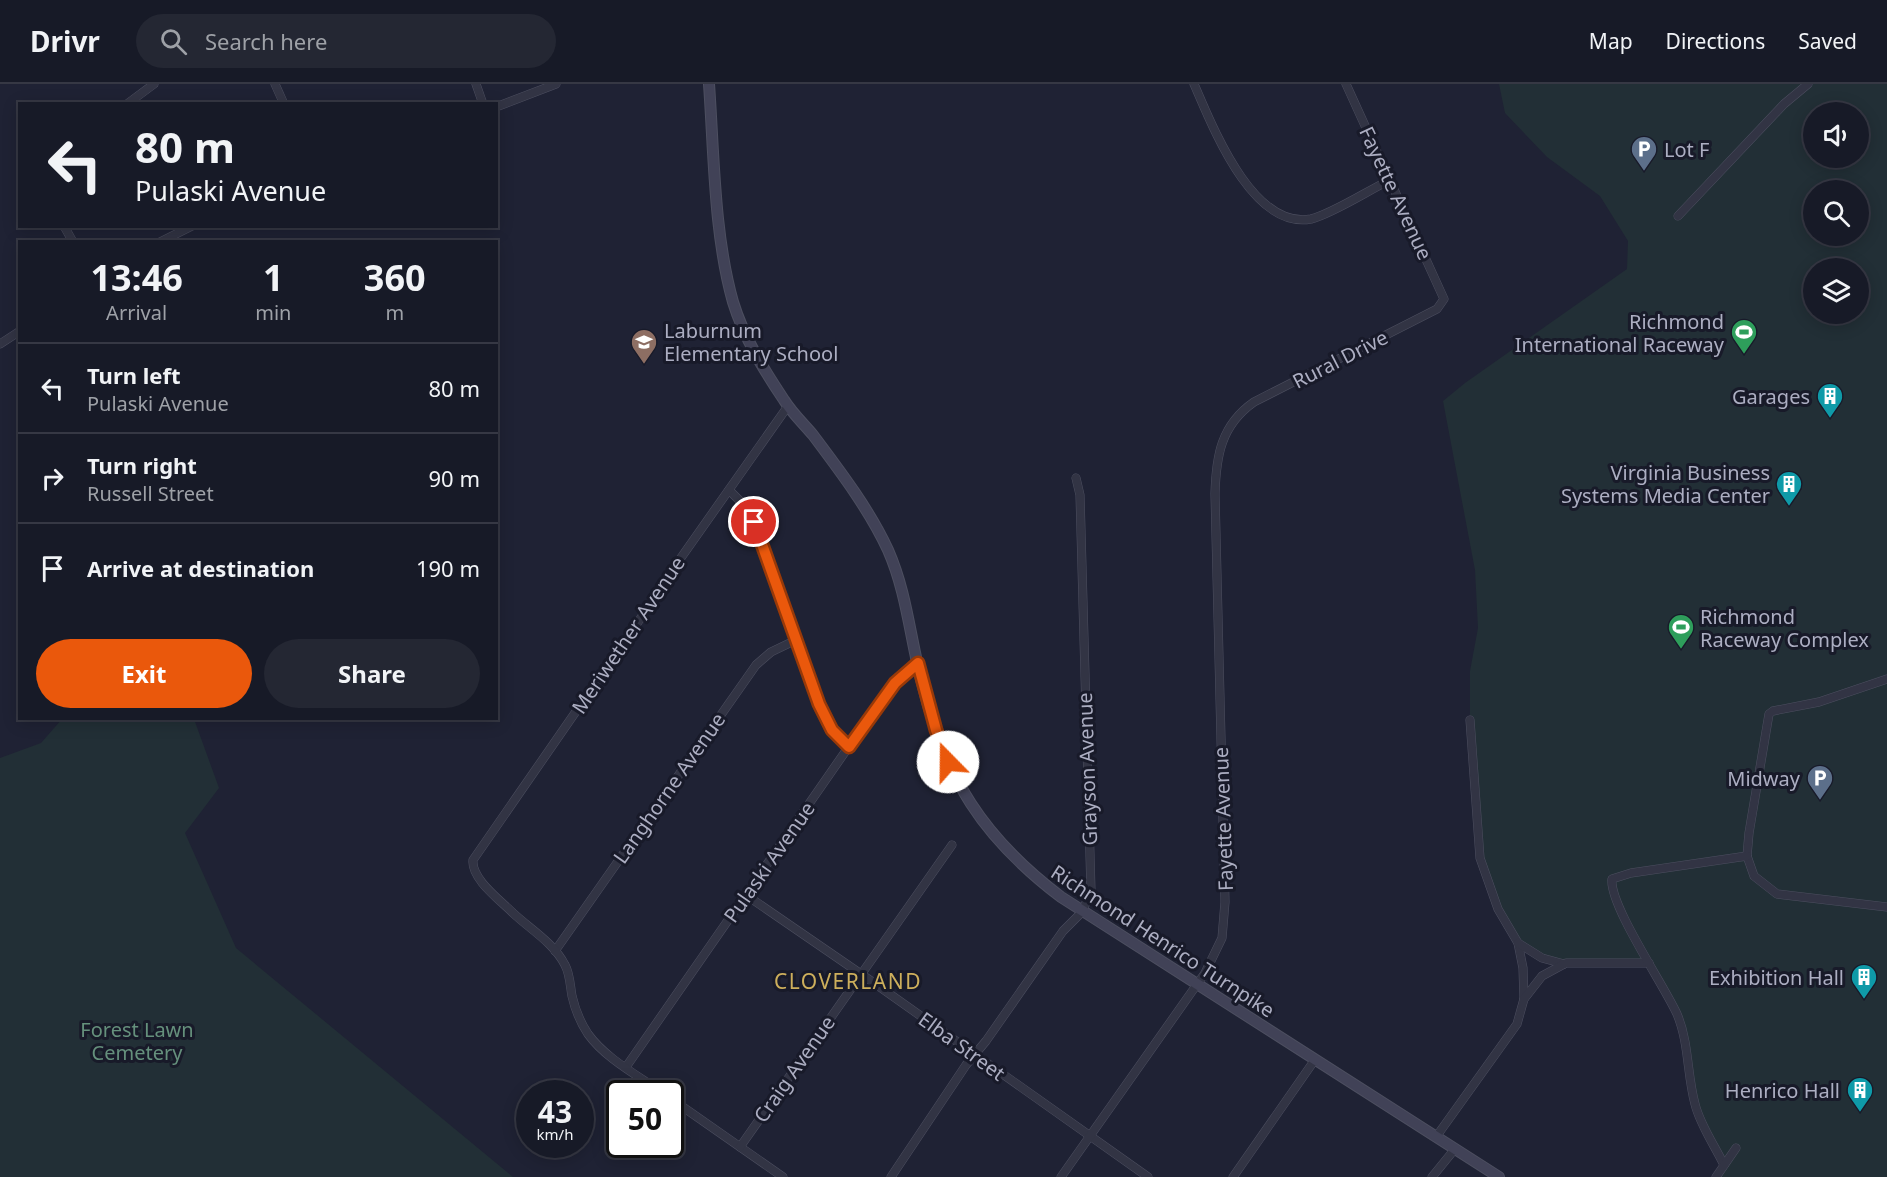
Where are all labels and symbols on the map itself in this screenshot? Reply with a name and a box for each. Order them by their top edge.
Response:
street label: Fayette Avenue [1353,122,1439,264]
parking icon: Lot F [1629,134,1659,172]
place label: Lot F [1664,136,1709,163]
place label: Richmond International Raceway [1515,308,1725,358]
place label: Laburnum Elementary School [664,317,838,367]
sports icon: Richmond International Raceway [1729,317,1759,355]
street label: Rural Drive [1288,323,1392,395]
school or university icon: Laburnum Elementary School [629,327,659,365]
building icon: Garages [1815,381,1845,419]
place label: Garages [1732,383,1810,410]
place label: Virginia Business Systems Media Center [1561,459,1770,509]
building icon: Virginia Business Systems Media Center [1774,469,1804,507]
pin [728,496,779,547]
street label: Meriwether Avenue [565,551,691,719]
place label: Richmond Raceway Complex [1700,603,1869,653]
sports icon: Richmond Raceway Complex [1666,612,1696,650]
street label: Grayson Avenue [1071,692,1103,846]
street label: Langhorne Avenue [607,707,731,869]
position arrow [916,730,980,794]
street label: Fayette Avenue [1207,746,1239,892]
parking icon: Midway [1805,763,1835,801]
place label: Midway [1727,765,1801,792]
street label: Pulaski Avenue [717,796,821,928]
street label: Richmond Henrico Turnpike [1046,858,1280,1024]
building icon: Exhibition Hall [1849,962,1879,1000]
place label: Exhibition Hall [1709,964,1844,991]
district label: CLOVERLAND [774,967,922,995]
street label: Elba Street [913,1005,1011,1087]
street label: Craig Avenue [747,1010,841,1128]
park label: Forest Lawn Cemetery [80,1016,194,1066]
building icon: Henrico Hall [1845,1075,1875,1113]
place label: Henrico Hall [1725,1077,1840,1104]
speed limit sign: 50 [606,1080,684,1158]

